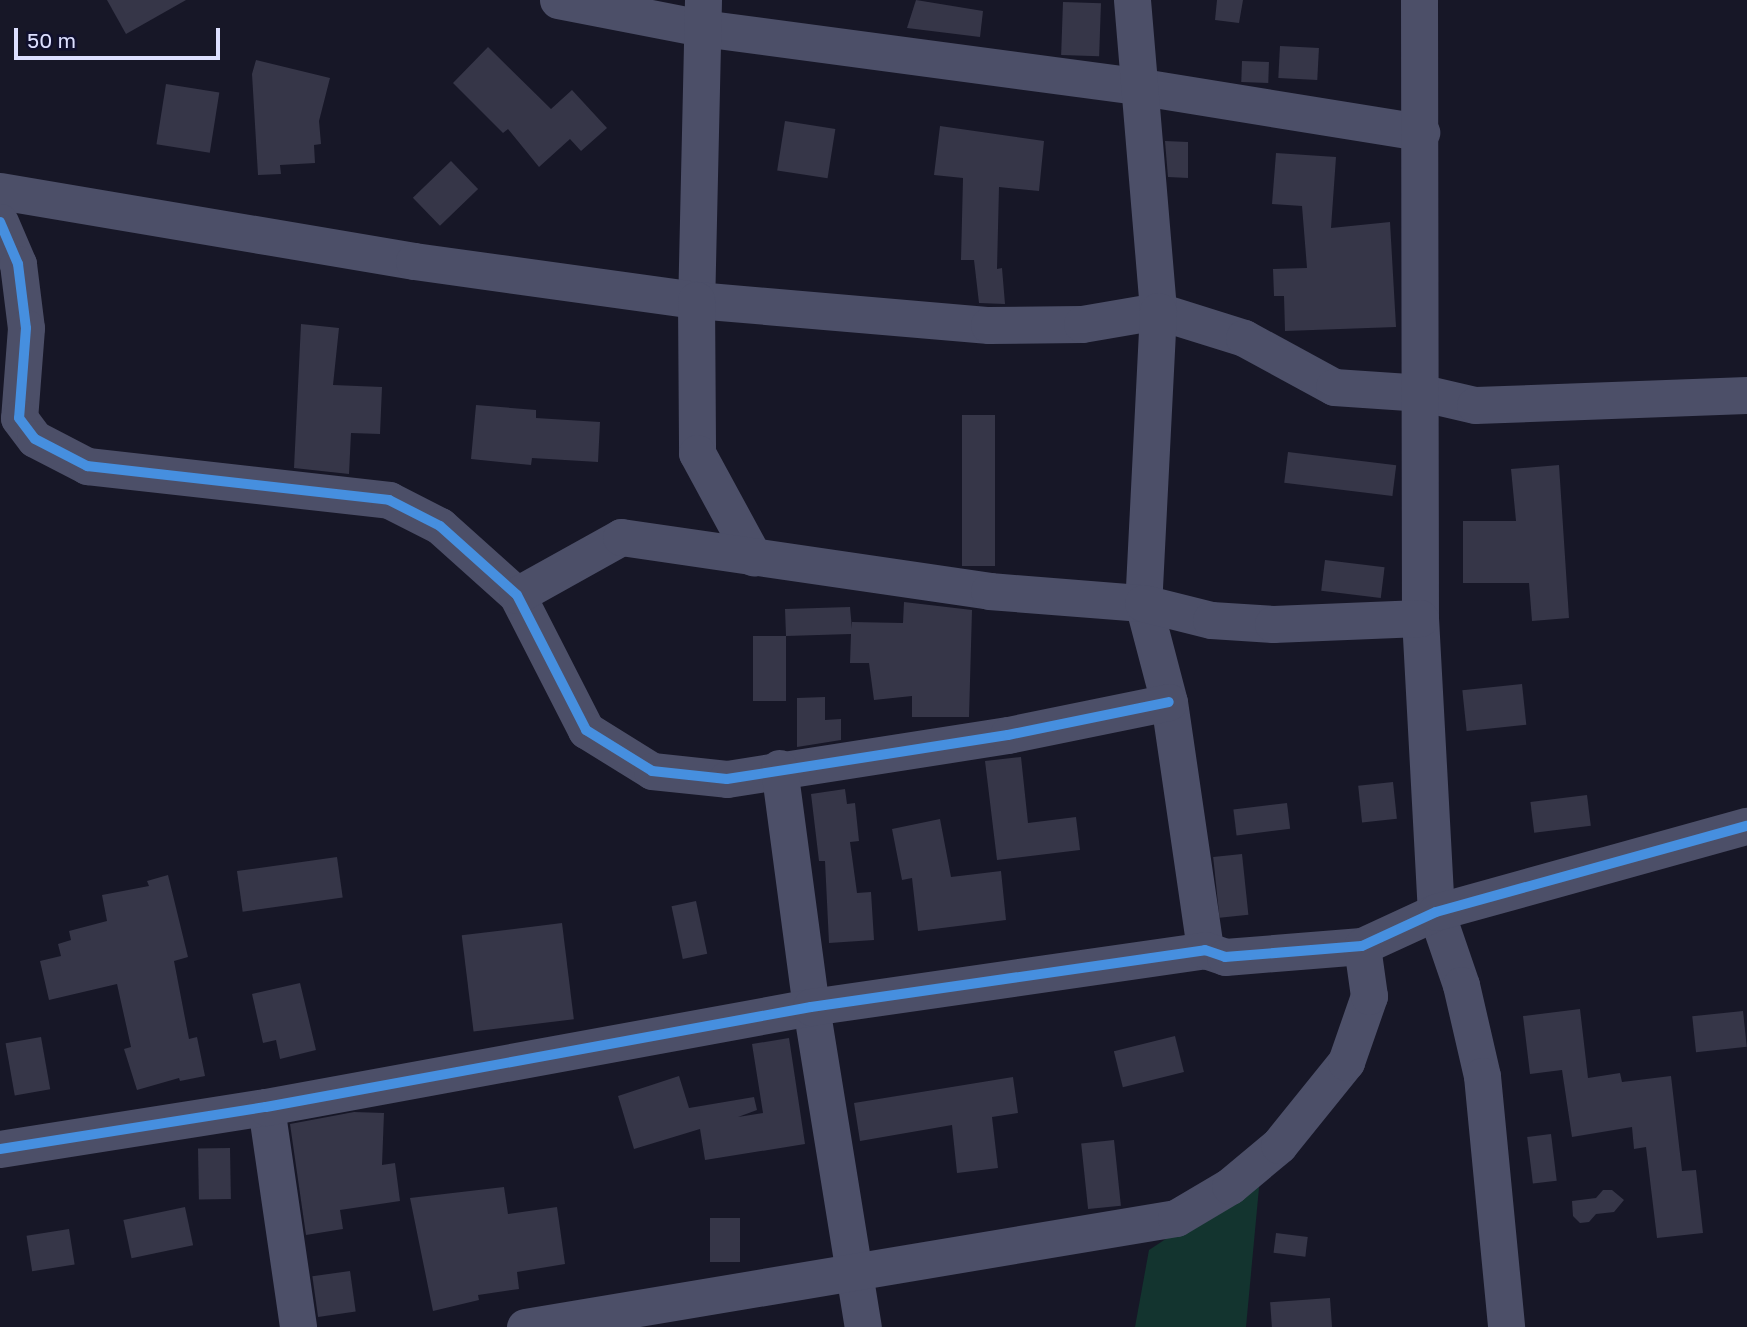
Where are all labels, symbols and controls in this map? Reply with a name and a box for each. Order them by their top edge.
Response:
scale bar [18,14,224,58]
text: 50 m [27,27,76,53]

